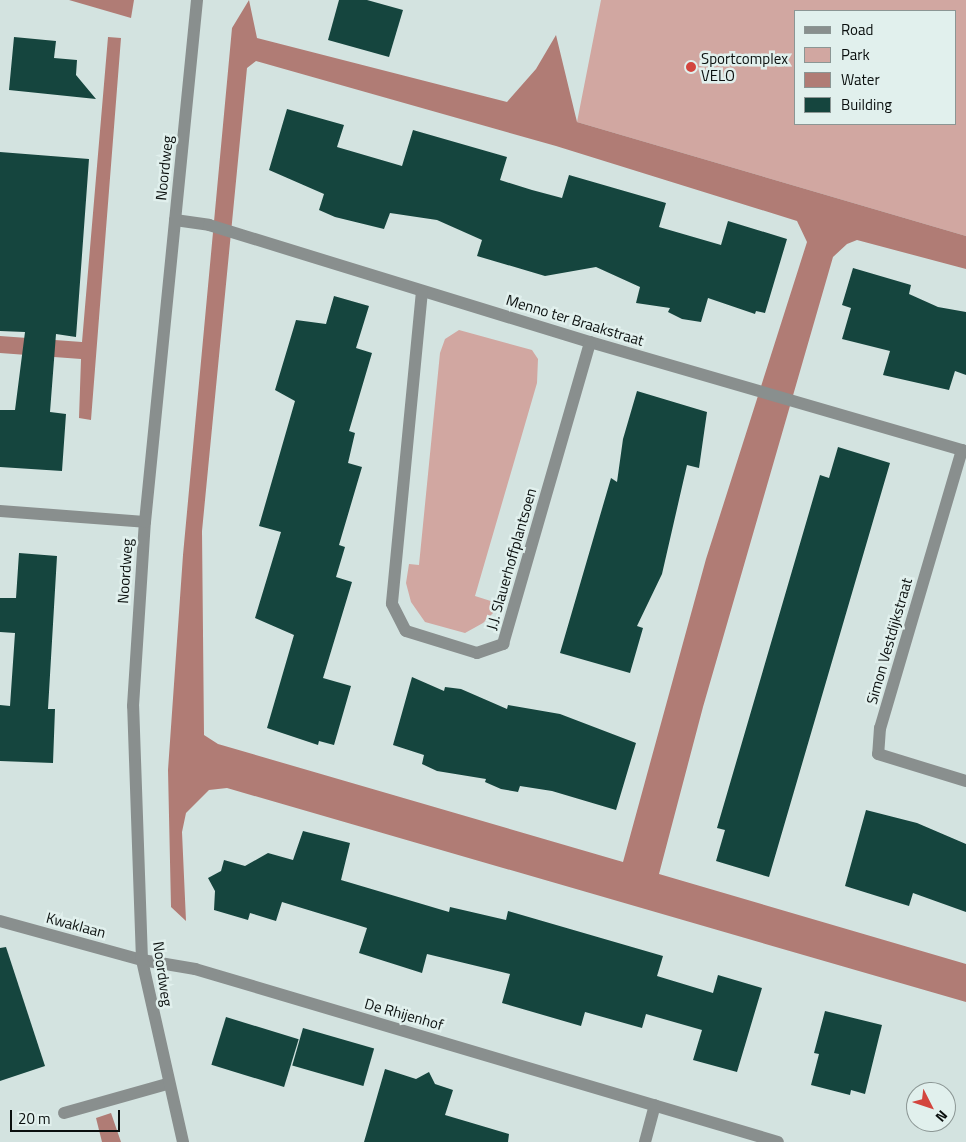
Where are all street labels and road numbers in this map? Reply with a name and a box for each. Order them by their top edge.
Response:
street label: Noordweg [152,135,176,201]
street label: Menno ter Braakstraat [504,290,646,350]
street label: J.J. Slauerhoffplantsoen [482,486,540,632]
street label: Noordweg [114,538,136,604]
street label: Simon Vestdijkstraat [862,576,916,706]
street label: Kwaklaan [44,908,108,942]
street label: Noordweg [150,940,176,1008]
street label: De Rhijenhof [363,994,445,1034]

